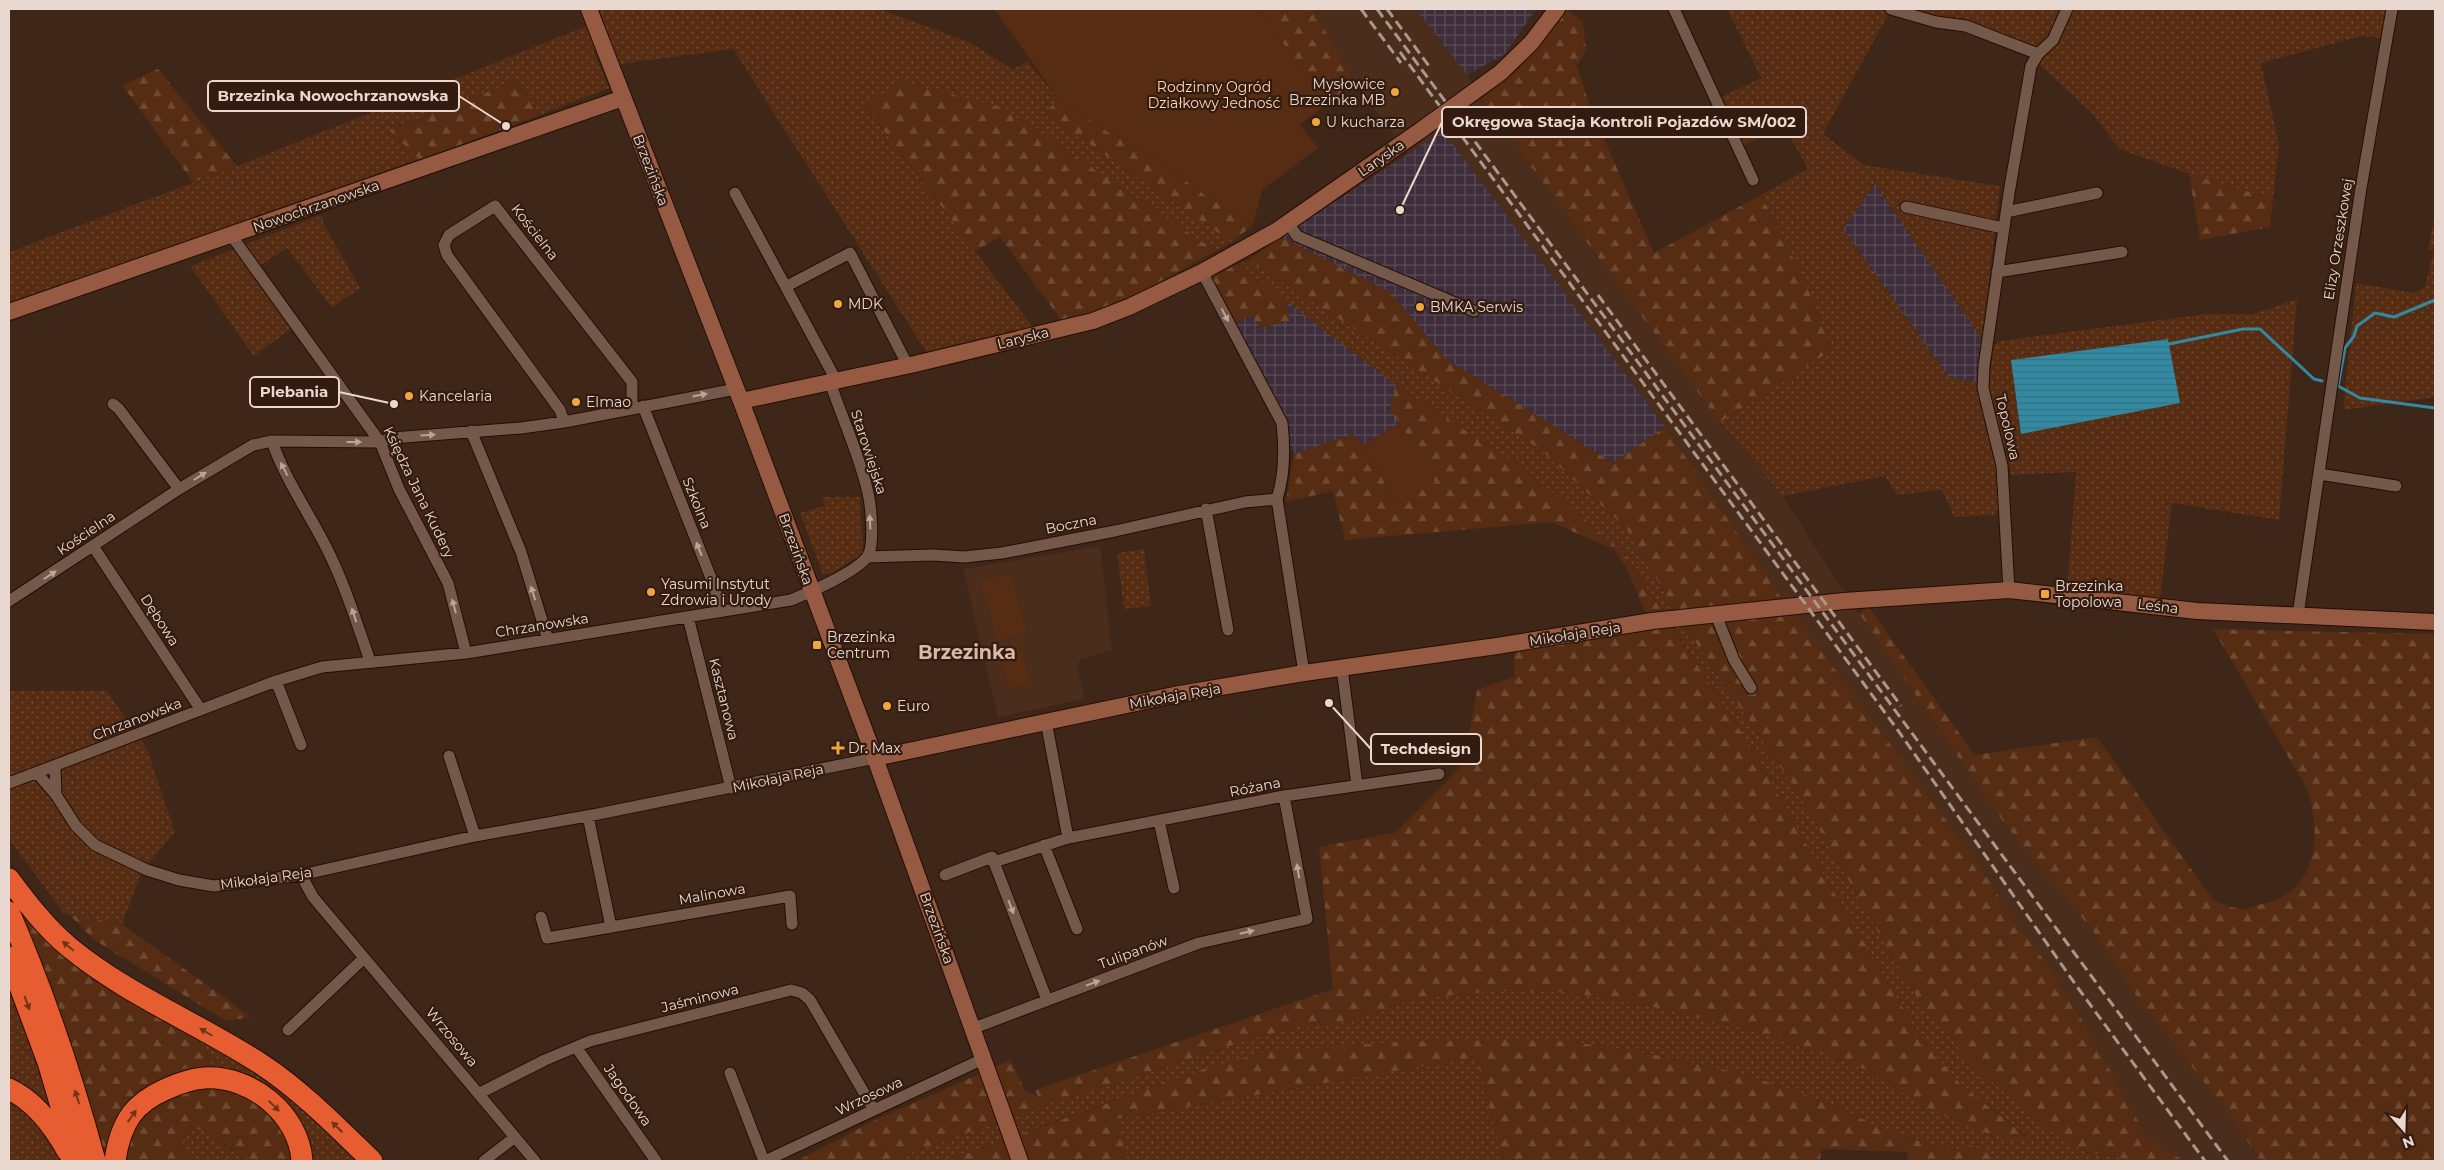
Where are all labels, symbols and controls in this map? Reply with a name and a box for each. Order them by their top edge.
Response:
place label: Mysłowice Brzezinka MB [1289,75,1385,109]
park label: Rodzinny Ogród Działkowy Jedność [1148,78,1280,112]
callout: Brzezinka Nowochrzanowska [208,81,459,111]
text: Brzezinka Nowochrzanowska [218,86,448,105]
marker: Mysłowice Brzezinka MB [1389,86,1401,98]
callout: Okręgowa Stacja Kontroli Pojazdów SM/002 [1442,107,1806,137]
text: Okręgowa Stacja Kontroli Pojazdów SM/002 [1452,112,1796,131]
place label: U kucharza [1326,113,1405,131]
marker: U kucharza [1310,116,1322,128]
street label: Brzezińska [629,132,673,208]
street label: Laryska [1354,135,1408,181]
street label: Nowochrzanowska [250,176,382,236]
street label: Elizy Orzeszkowej [2320,177,2356,301]
street label: Kościelna [507,200,563,264]
place label: MDK [848,295,883,313]
marker: MDK [832,298,844,310]
place label: BMKA Serwis [1430,298,1523,316]
marker: BMKA Serwis [1414,301,1426,313]
one-way arrow [1221,307,1229,322]
street label: Laryska [995,323,1051,353]
callout: Plebania [250,377,339,407]
text: Plebania [260,382,328,401]
place label: Kancelaria [419,387,492,405]
marker: Kancelaria [403,390,415,402]
one-way arrow [692,391,708,399]
street label: Topolowa [1992,392,2024,462]
place label: Elmao [586,393,631,411]
marker: Elmao [570,396,582,408]
street label: Starowiejska [847,407,891,497]
street label: Księdza Jana Kudery [379,423,459,561]
one-way arrow [420,431,436,439]
one-way arrow [346,438,362,446]
one-way arrow [280,461,288,476]
one-way arrow [194,471,207,480]
street label: Szkolna [679,475,715,531]
street label: Kościelna [53,507,119,559]
street label: Boczna [1044,510,1098,538]
street label: Brzezińska [775,511,817,587]
one-way arrow [866,514,874,530]
one-way arrow [695,541,703,556]
one-way arrow [43,570,57,579]
place label: Yasumi Instytut Zdrowia i Urody [661,575,772,609]
place label: Brzezinka Topolowa [2055,577,2123,611]
one-way arrow [529,585,537,600]
marker: Yasumi Instytut Zdrowia i Urody [645,586,657,598]
marker: Brzezinka Topolowa [2039,588,2051,600]
street label: Dębowa [137,591,183,649]
street label: Leśna [2136,595,2180,617]
one-way arrow [449,598,457,613]
one-way arrow [350,607,358,622]
street label: Chrzanowska [494,609,590,641]
street label: Mikołaja Reja [1528,618,1622,650]
place label: Brzezinka Centrum [827,628,895,662]
marker: Brzezinka Centrum [811,639,823,651]
district label: Brzezinka [918,641,1016,664]
street label: Kasztanowa [705,656,743,742]
street label: Mikołaja Reja [1128,679,1222,713]
street label: Chrzanowska [90,694,184,744]
place label: Euro [897,697,930,715]
marker: Euro [881,700,893,712]
callout: Techdesign [1371,734,1481,764]
place label: Dr. Max [848,739,901,757]
text: Techdesign [1381,739,1471,758]
marker: Dr. Max [832,742,844,754]
street label: Mikołaja Reja [731,760,825,796]
street label: Różana [1228,773,1282,801]
street label: Mikołaja Reja [219,863,313,893]
one-way arrow [1293,863,1301,879]
street label: Malinowa [677,879,747,909]
street label: Brzezińska [916,890,958,966]
one-way arrow [1007,900,1015,915]
one-way arrow [1239,928,1255,936]
street label: Tulipanów [1096,931,1171,973]
one-way arrow [62,941,75,952]
one-way arrow [1086,979,1101,987]
street label: Jaśminowa [658,980,741,1017]
one-way arrow [24,995,31,1010]
street label: Wrzosowa [422,1004,482,1070]
one-way arrow [200,1027,213,1036]
street label: Jagodowa [599,1060,656,1130]
street label: Wrzosowa [832,1073,906,1119]
one-way arrow [73,1090,81,1105]
one-way arrow [268,1100,280,1112]
north arrow [2379,1105,2429,1155]
one-way arrow [127,1109,137,1123]
one-way arrow [331,1121,343,1133]
text: N [2400,1132,2417,1153]

